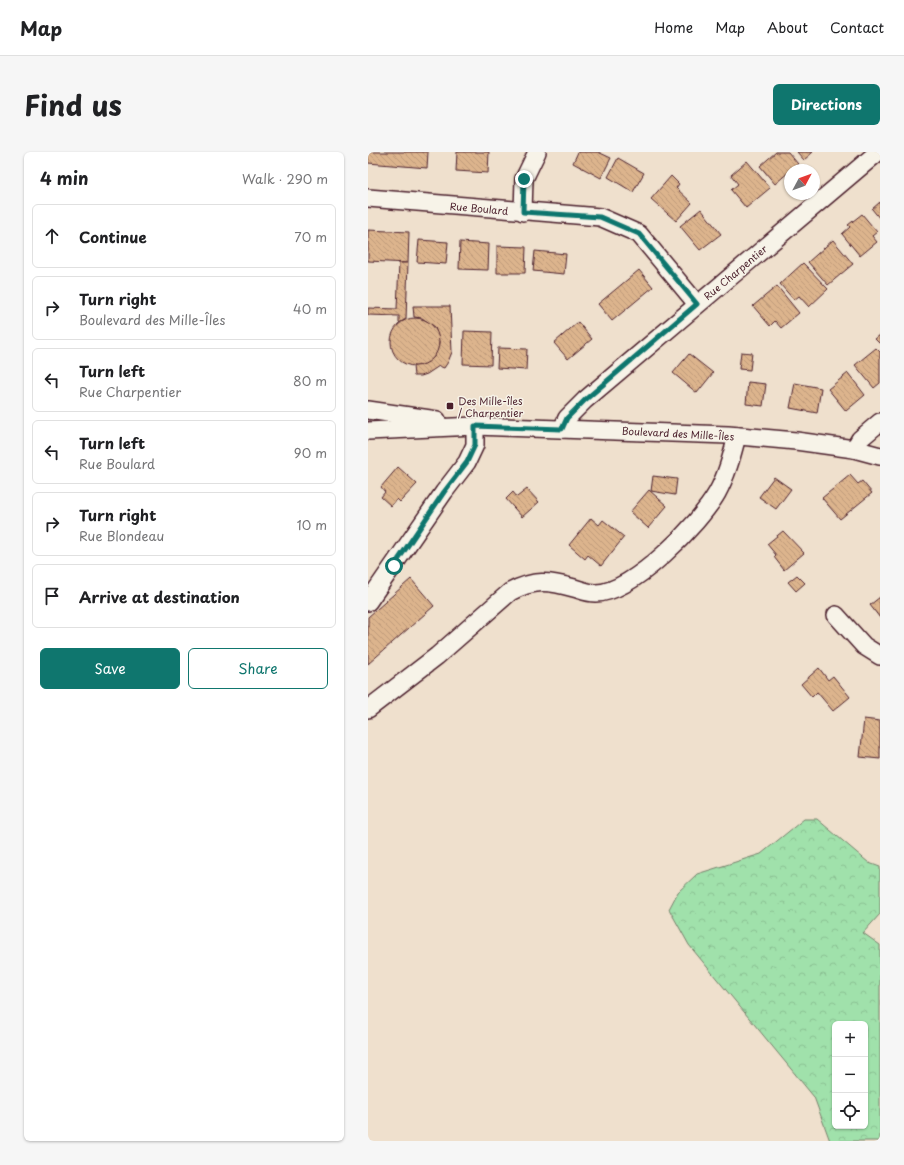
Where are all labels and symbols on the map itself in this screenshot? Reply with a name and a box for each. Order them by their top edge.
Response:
north arrow [784,164,820,200]
route end [515,170,533,188]
street label: Rue Boulard [449,198,509,218]
street label: Rue Charpentier [700,241,770,303]
place label: Des Mille-îles / Charpentier [458,393,523,420]
marker: Des Mille-îles / Charpentier [445,401,455,411]
street label: Boulevard des Mille-Îles [621,423,735,443]
route start [385,557,403,575]

